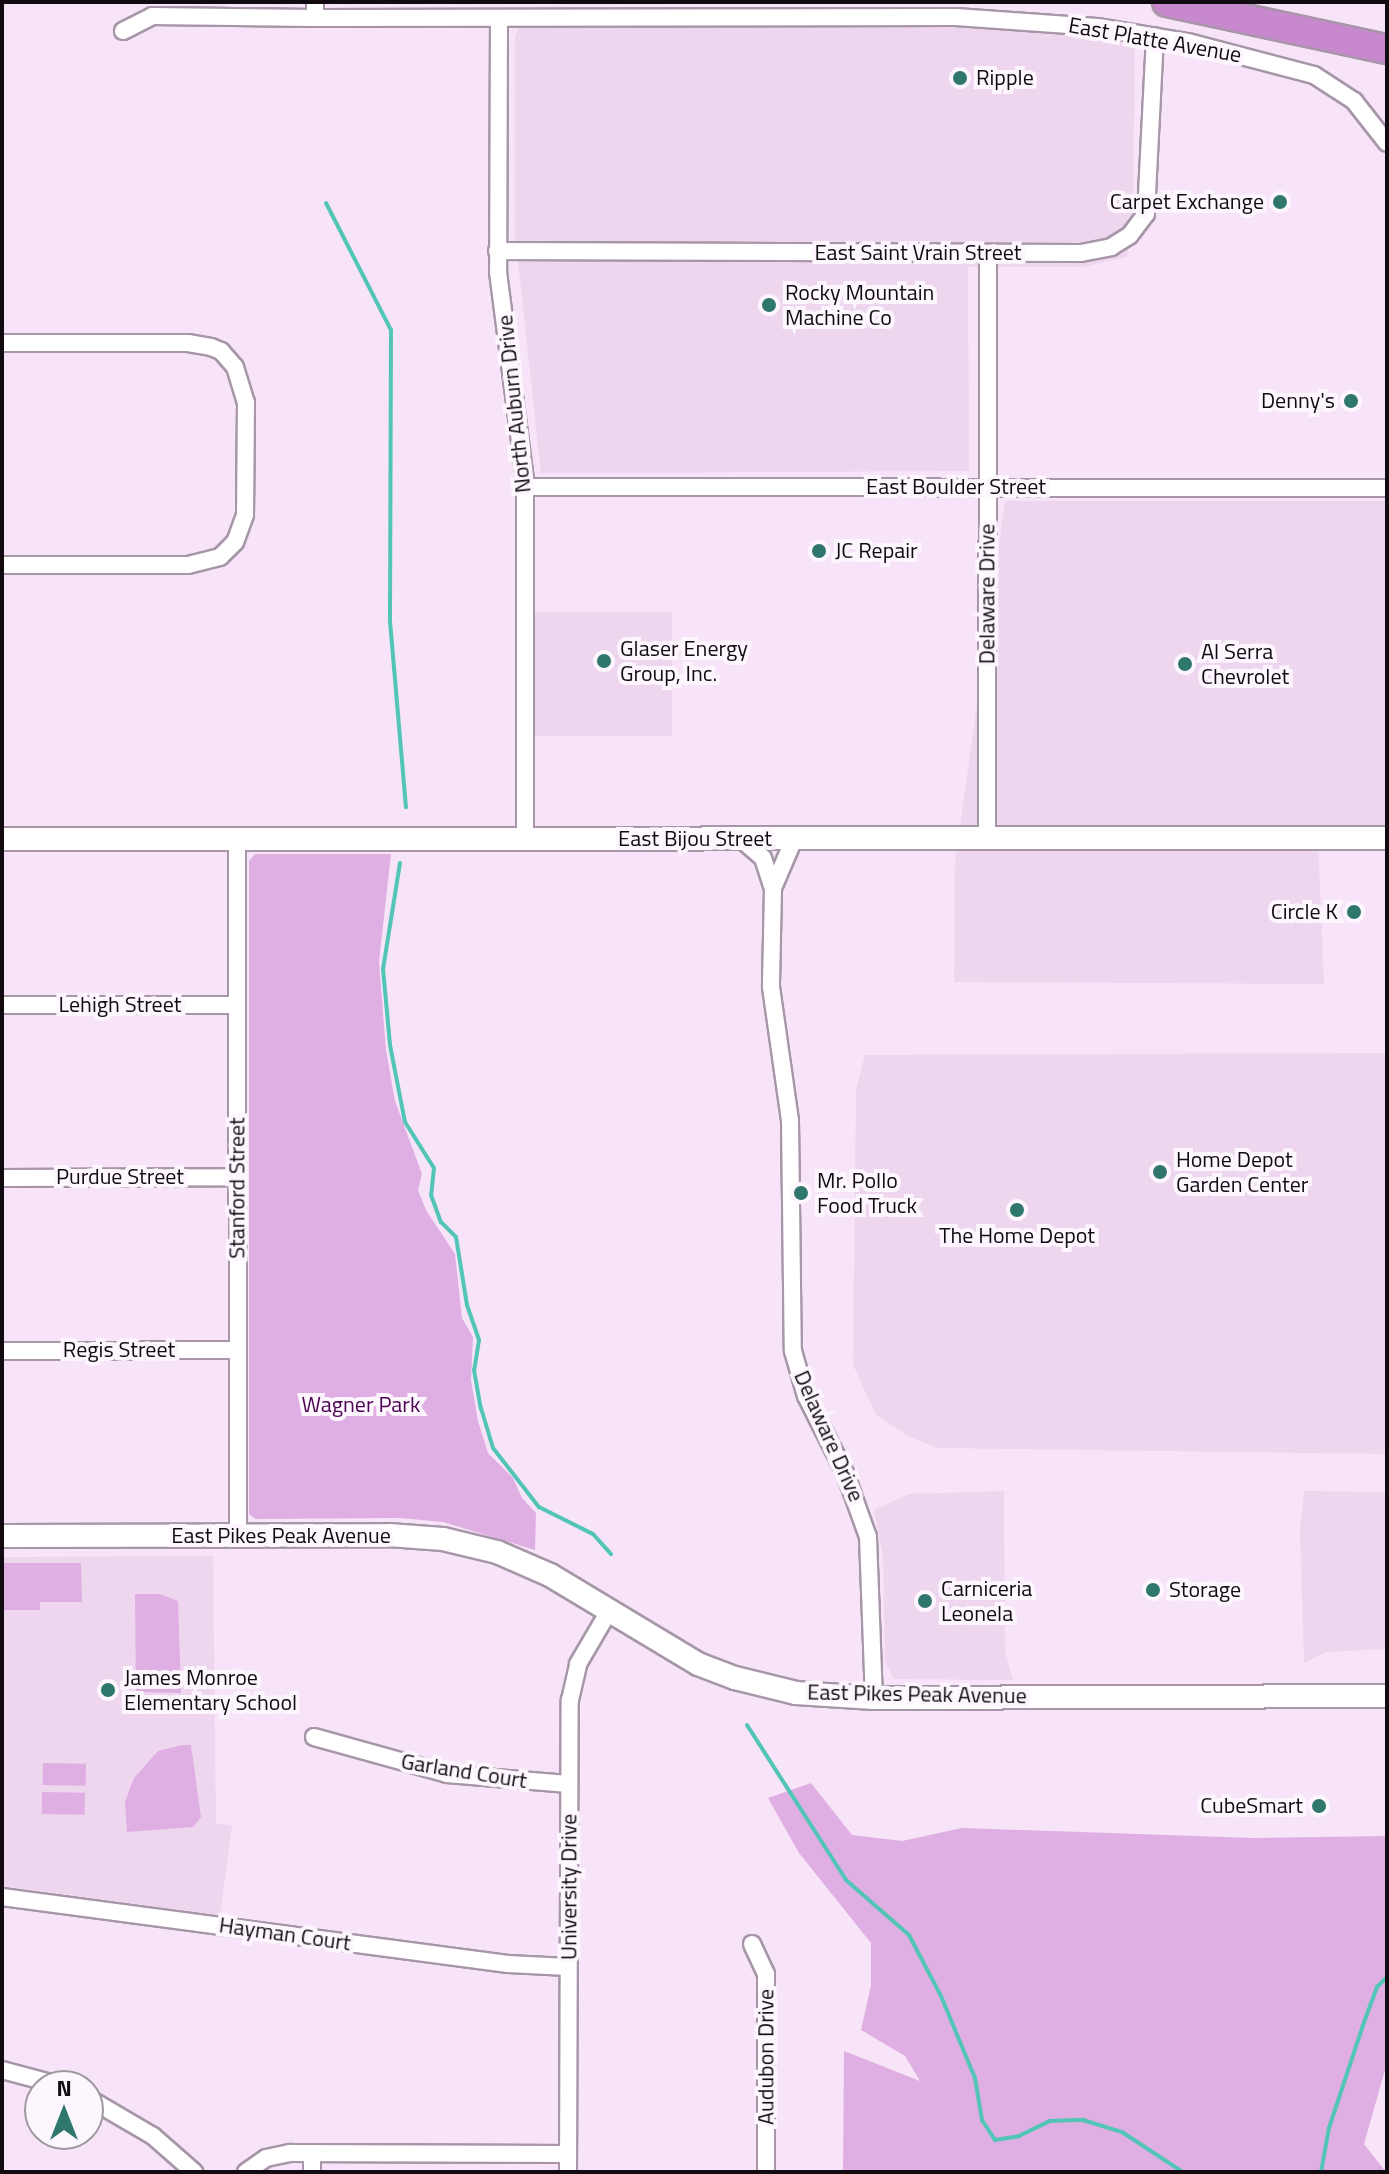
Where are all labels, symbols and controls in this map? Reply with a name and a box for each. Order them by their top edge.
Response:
street label: East Platte Avenue [1066,12,1244,68]
place label: Ripple [976,65,1034,91]
marker: Ripple [951,69,969,87]
place label: Carpet Exchange [1110,189,1264,215]
marker: Carpet Exchange [1271,193,1289,211]
street label: East Saint Vrain Street [814,240,1022,266]
place label: Rocky Mountain Machine Co [785,279,934,330]
marker: Rocky Mountain Machine Co [760,296,778,314]
street label: North Auburn Drive [492,314,536,494]
place label: Denny's [1261,388,1335,414]
marker: Denny's [1342,392,1360,410]
street label: East Boulder Street [866,474,1046,500]
street label: Delaware Drive [974,524,1000,664]
place label: JC Repair [835,538,918,564]
marker: JC Repair [810,542,828,560]
place label: Glaser Energy Group, Inc. [620,635,748,686]
place label: Al Serra Chevrolet [1201,638,1289,690]
marker: Glaser Energy Group, Inc. [595,652,613,670]
marker: Al Serra Chevrolet [1176,655,1194,673]
street label: East Bijou Street [618,826,772,852]
place label: Circle K [1271,899,1338,925]
marker: Circle K [1345,903,1363,921]
street label: Lehigh Street [59,992,181,1018]
street label: Stanford Street [224,1117,250,1259]
place label: Home Depot Garden Center [1176,1146,1308,1198]
marker: Home Depot Garden Center [1151,1163,1169,1181]
street label: Purdue Street [56,1164,184,1190]
place label: Mr. Pollo Food Truck [817,1167,917,1218]
marker: Mr. Pollo Food Truck [792,1184,810,1202]
marker: The Home Depot [1008,1201,1026,1219]
place label: The Home Depot [939,1223,1095,1249]
street label: Regis Street [63,1337,175,1363]
street label: Delaware Drive [788,1366,870,1506]
park label: Wagner Park [302,1392,420,1418]
street label: East Pikes Peak Avenue [171,1523,391,1549]
place label: Carniceria Leonela [941,1575,1032,1626]
place label: Storage [1169,1577,1241,1603]
marker: Storage [1144,1581,1162,1599]
marker: Carniceria Leonela [916,1592,934,1610]
place label: James Monroe Elementary School [124,1664,297,1716]
street label: East Pikes Peak Avenue [807,1679,1027,1709]
marker: James Monroe Elementary School [99,1681,117,1699]
street label: Garland Court [399,1748,529,1794]
place label: CubeSmart [1200,1793,1303,1819]
marker: CubeSmart [1310,1797,1328,1815]
street label: University Drive [556,1814,582,1960]
street label: Hayman Court [217,1912,353,1956]
street label: Audubon Drive [753,1989,779,2125]
north arrow [24,2070,104,2150]
text: N [56,2071,72,2105]

